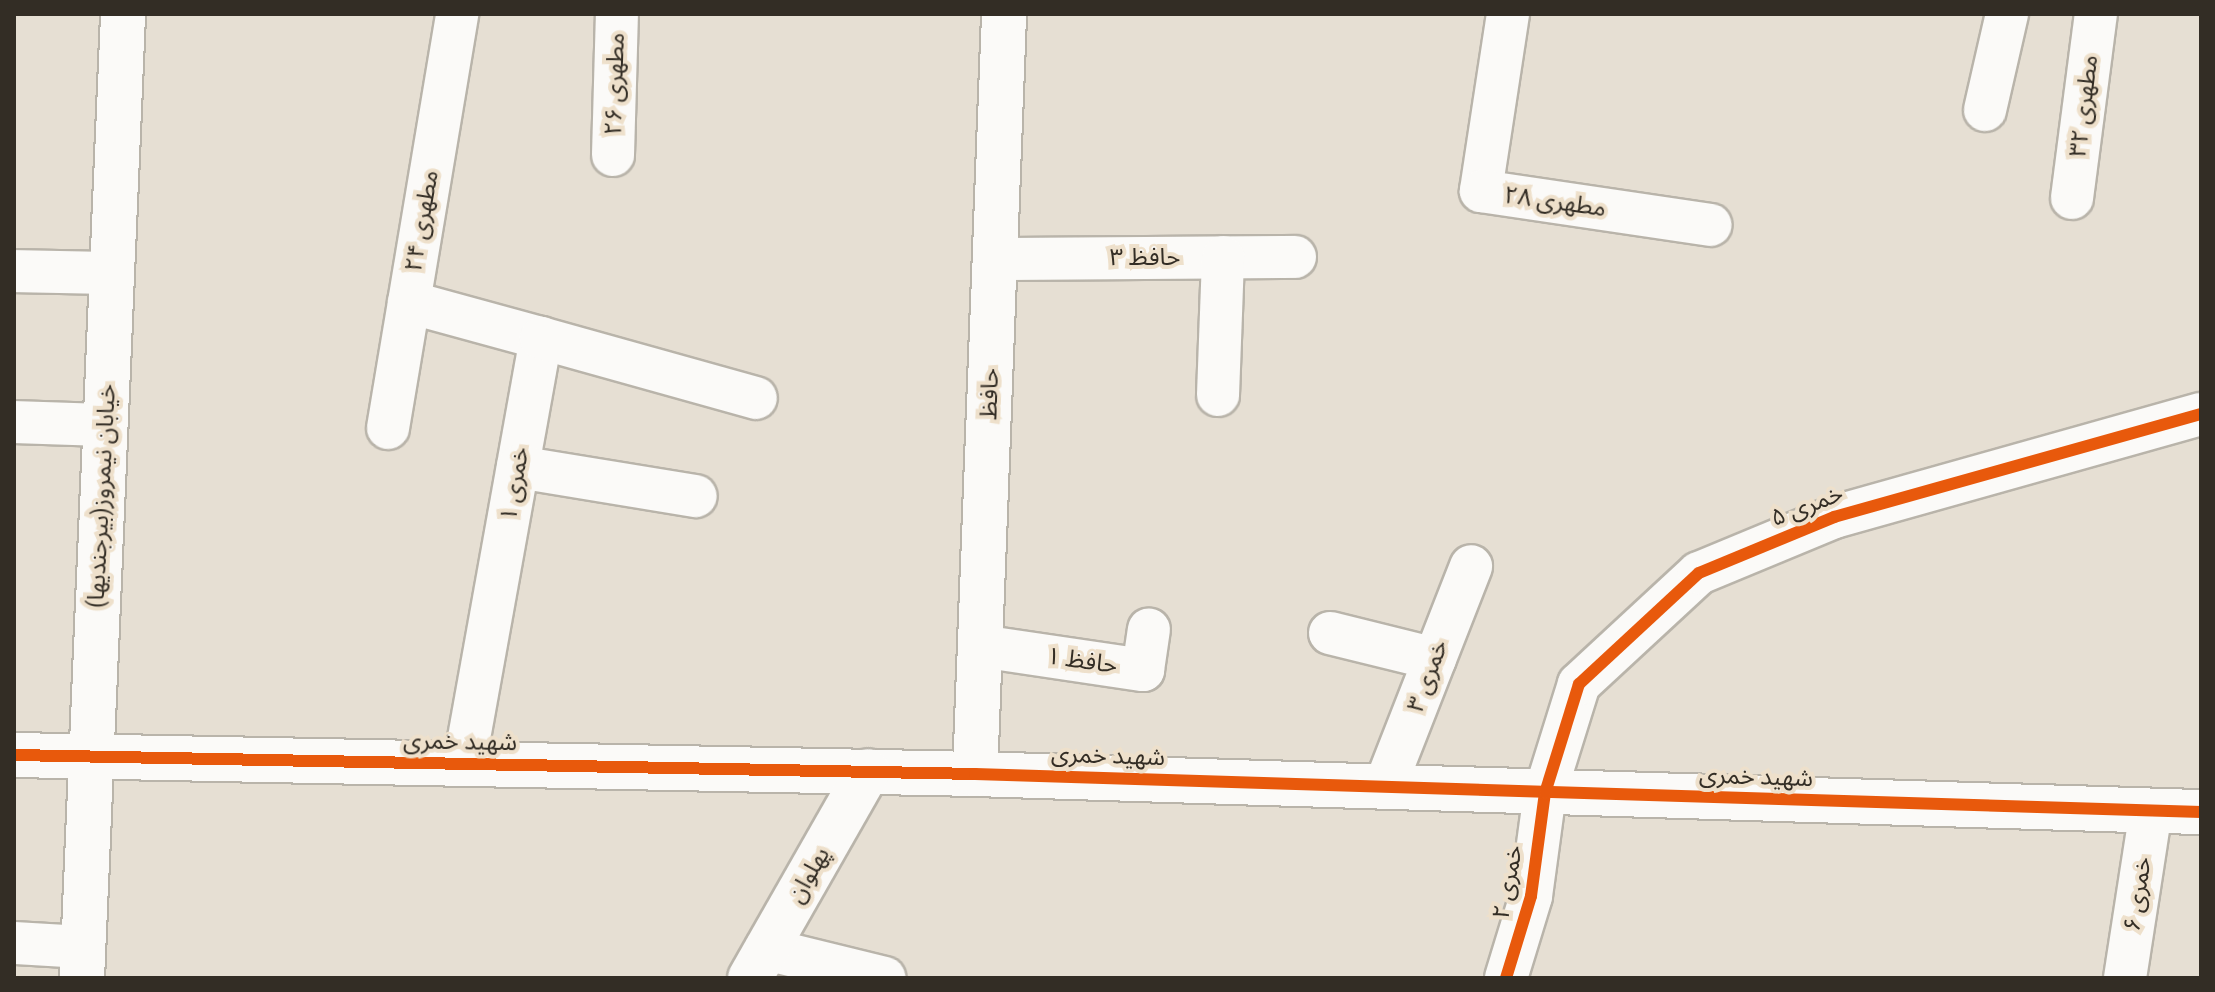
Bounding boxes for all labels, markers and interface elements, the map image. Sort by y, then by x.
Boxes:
street label: مطهری ۲۶ [599,32,631,136]
street label: مطهری ۳۲ [2063,53,2105,159]
street label: مطهری ۲۴ [399,168,445,274]
street label: مطهری ۲۸ [1502,181,1608,223]
street label: حافظ ۳ [1109,244,1181,272]
street label: حافظ [975,368,1005,420]
street label: خیابان نیمروز(بیرجندیها) [82,383,122,609]
street label: خمری ۱ [494,445,536,523]
street label: خمری ۵ [1767,479,1847,533]
street label: خمری ۳ [1401,636,1455,716]
street label: حافظ ۱ [1045,642,1119,680]
street label: شهید خمری [403,727,517,757]
street label: شهید خمری [1051,740,1165,772]
street label: شهید خمری [1699,761,1813,793]
street label: پهلوان [782,842,836,908]
street label: خمری ۲ [1487,842,1529,922]
street label: خمری ۶ [2118,855,2158,933]

